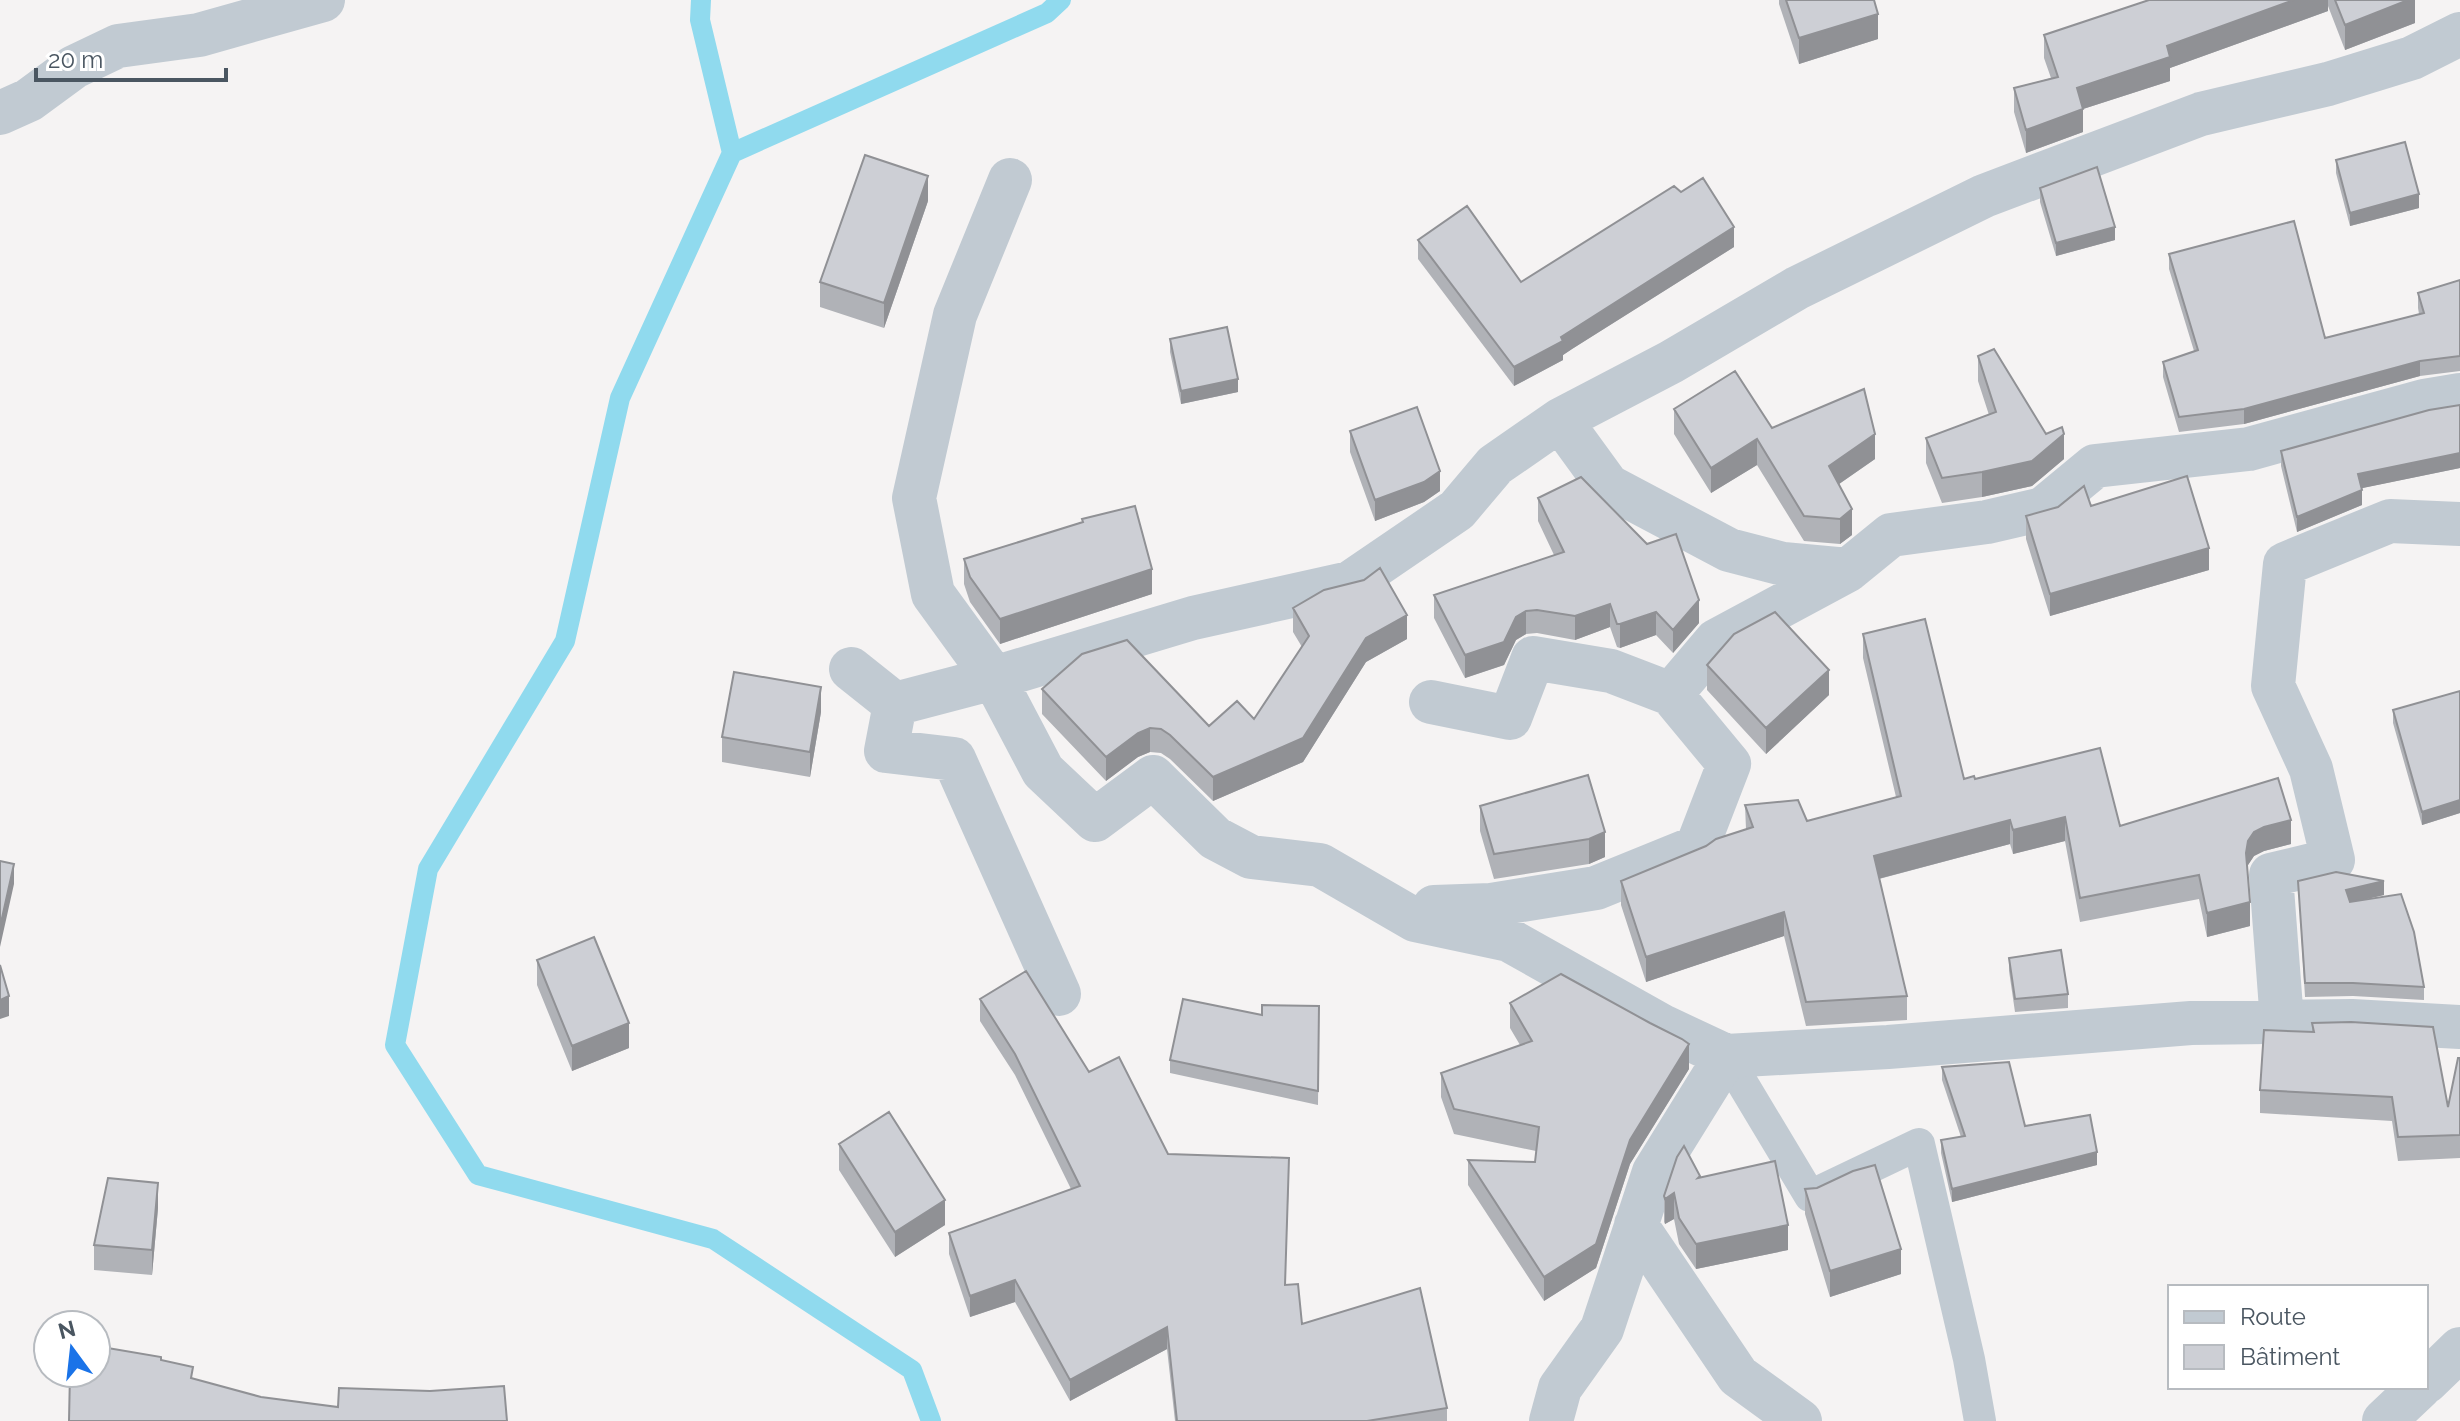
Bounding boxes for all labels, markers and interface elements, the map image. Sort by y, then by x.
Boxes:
scale bar [36,32,226,82]
text: 20 m [48,45,103,74]
legend [2168,1285,2428,1389]
text: Route [2240,1302,2306,1331]
north arrow [32,1309,112,1389]
text: N [55,1315,78,1344]
text: Bâtiment [2240,1342,2340,1371]

